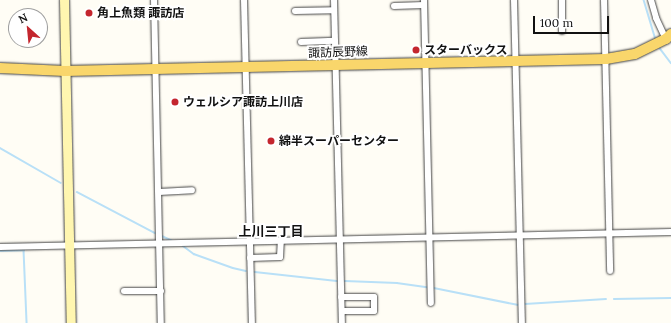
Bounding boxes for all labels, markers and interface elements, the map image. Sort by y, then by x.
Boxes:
place label: 角上魚類 諏訪店 [97,6,184,20]
north arrow [8,8,48,48]
marker: 角上魚類 諏訪店 [84,8,94,18]
scale bar [535,8,611,34]
text: N [16,10,30,26]
text: 100 m [540,15,573,30]
place label: スターバックス [424,43,508,57]
street label: 諏訪辰野線 [308,44,368,60]
marker: スターバックス [411,45,421,55]
place label: ウェルシア諏訪上川店 [183,95,303,109]
marker: ウェルシア諏訪上川店 [170,97,180,107]
place label: 綿半スーパーセンター [279,134,399,148]
marker: 綿半スーパーセンター [266,136,276,146]
district label: 上川三丁目 [239,224,303,240]

